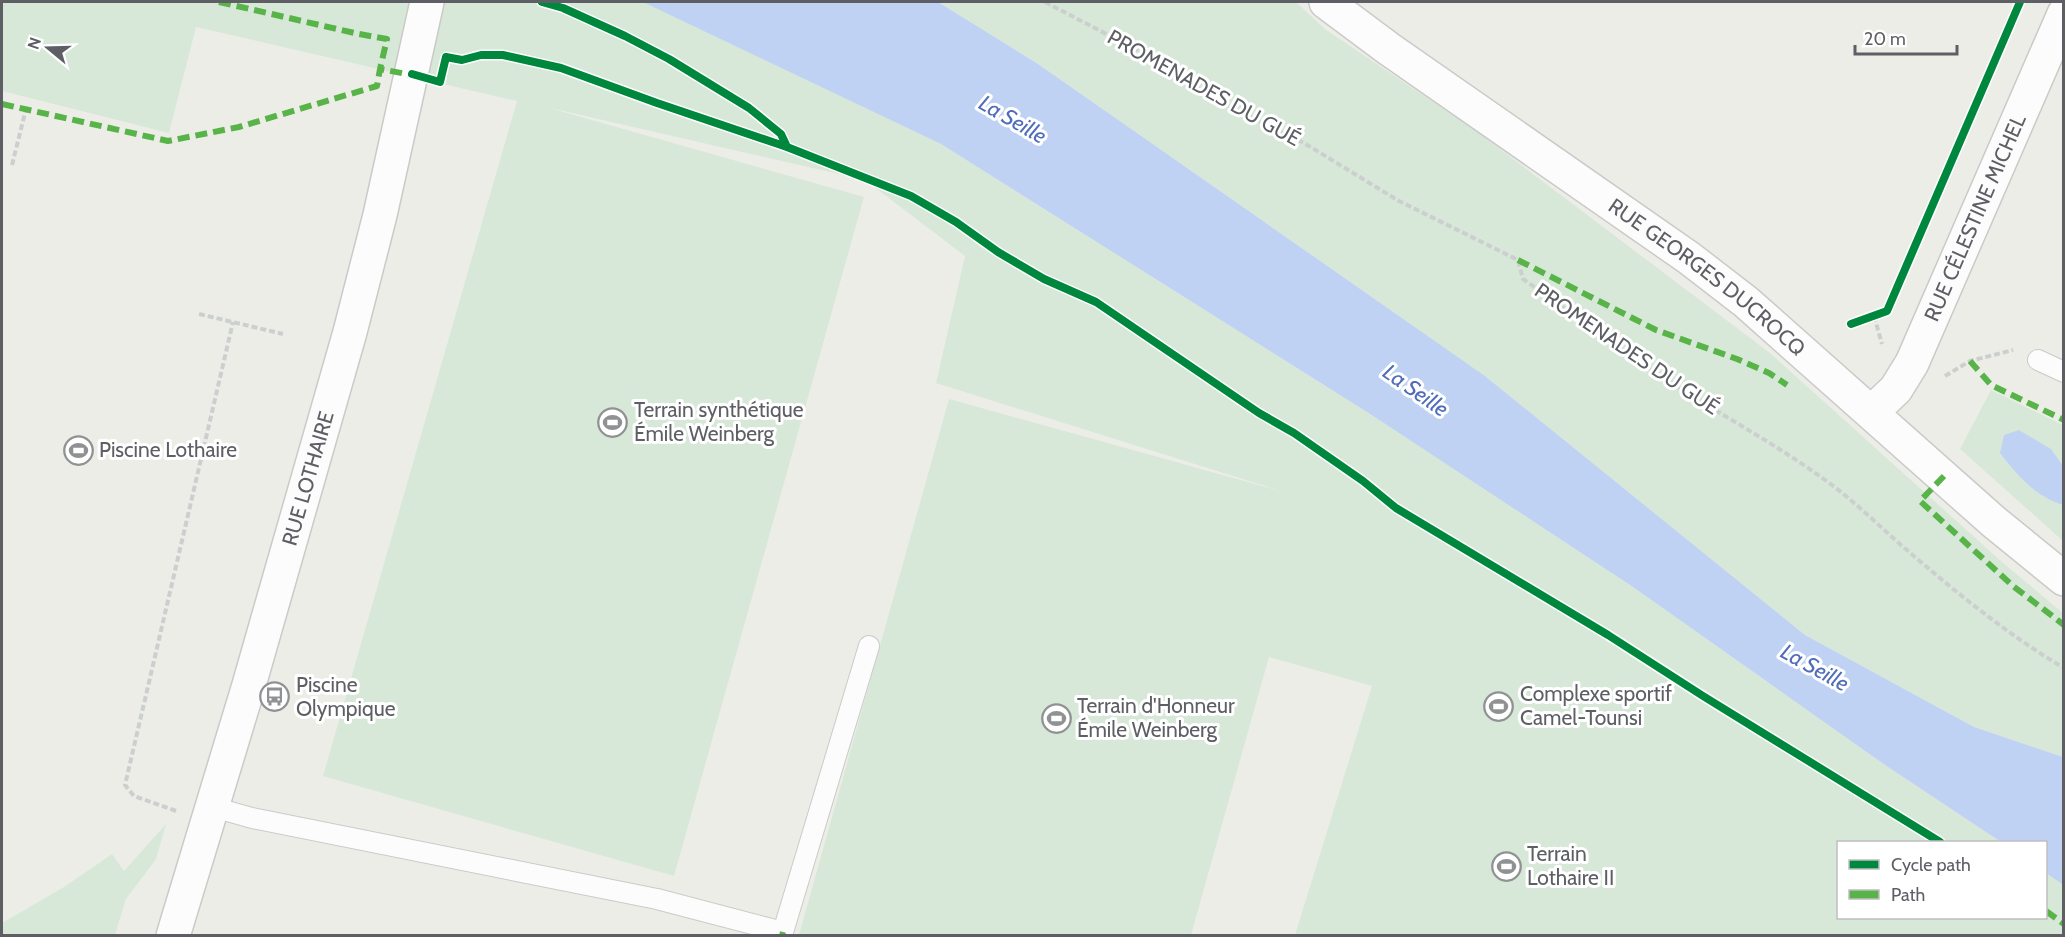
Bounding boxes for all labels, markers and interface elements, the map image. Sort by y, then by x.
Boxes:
north arrow [18,18,78,78]
scale bar [1855,18,1957,56]
street label: PROMENADES DU GUÉ [1103,24,1305,151]
text: 20 m [1864,28,1906,50]
text: N [23,35,45,52]
water label: La Seille [974,89,1051,149]
street label: RUE CÉLESTINE MICHEL [1919,110,2031,325]
street label: RUE GEORGES DUCROCQ [1604,193,1811,361]
street label: PROMENADES DU GUÉ [1530,278,1724,420]
water label: La Seille [1378,358,1454,423]
place label: Terrain synthétique Émile Weinberg [634,397,804,446]
sports icon: Terrain synthétique Émile Weinberg [597,406,629,438]
street label: RUE LOTHAIRE [277,408,339,548]
sports icon: Piscine Lothaire [62,434,94,466]
place label: Piscine Lothaire [99,437,237,462]
water label: La Seille [1776,638,1853,697]
place label: Piscine Olympique [296,672,396,721]
bus stop icon: Piscine Olympique [259,681,291,713]
place label: Complexe sportif Camel-Tounsi [1520,681,1672,730]
sports icon: Complexe sportif Camel-Tounsi [1483,690,1515,722]
place label: Terrain d'Honneur Émile Weinberg [1077,693,1235,742]
sports icon: Terrain d'Honneur Émile Weinberg [1040,702,1072,734]
place label: Terrain Lothaire II [1527,841,1614,890]
legend [1837,841,2047,919]
sports icon: Terrain Lothaire II [1490,850,1522,882]
text: Cycle path [1891,854,1971,876]
text: Path [1891,884,1925,906]

